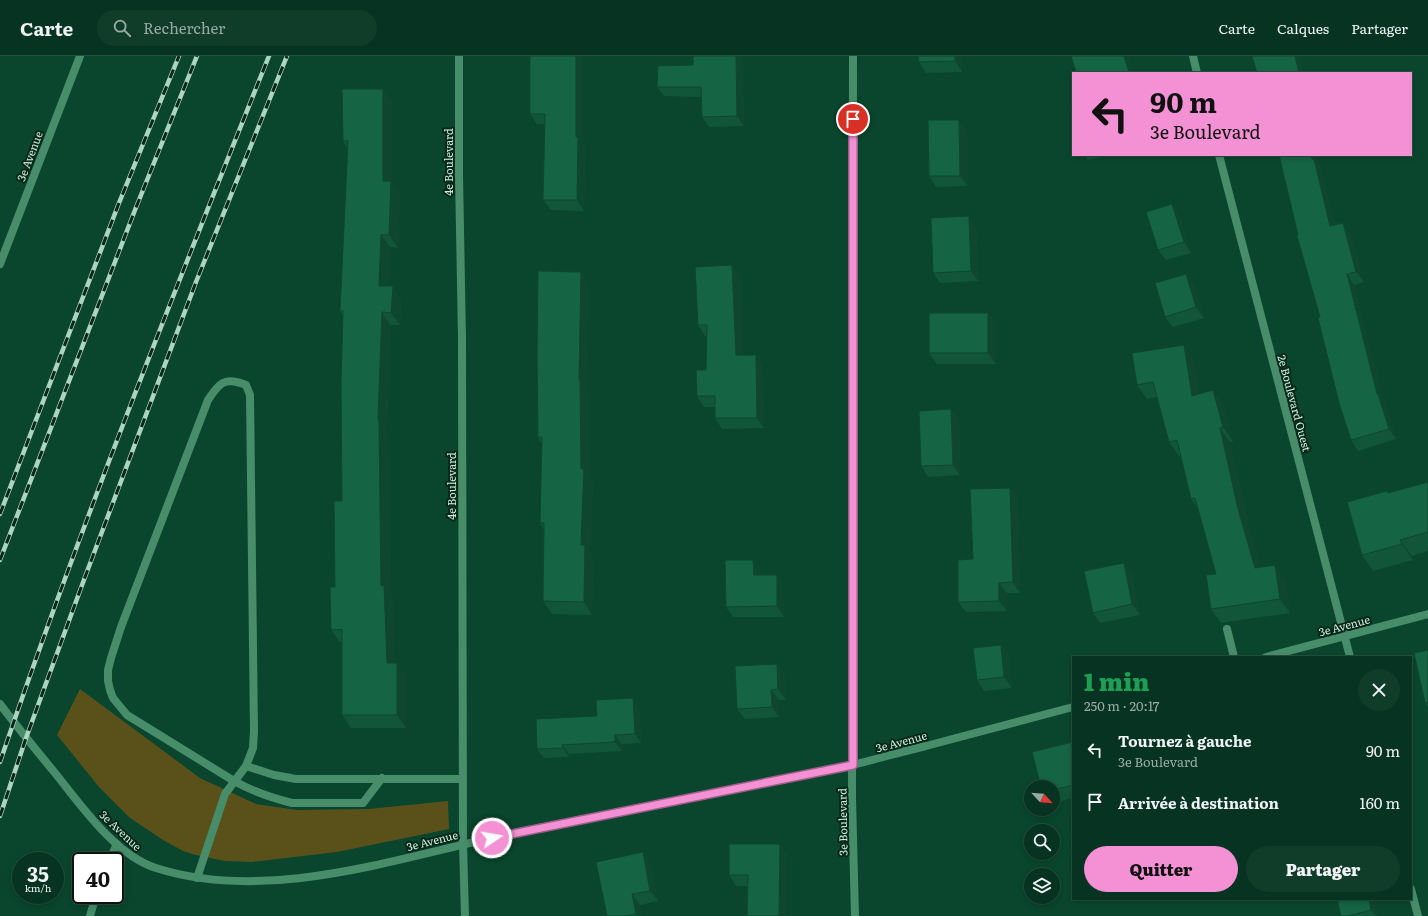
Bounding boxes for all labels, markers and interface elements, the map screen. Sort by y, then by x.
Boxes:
search box [97,10,377,46]
text: Carte [20,14,73,42]
text: Rechercher [143,16,225,39]
icon: search [111,17,133,39]
text: Carte [1218,18,1255,38]
text: Calques [1277,18,1329,38]
text: Partager [1351,18,1408,38]
text: 90 m [1150,80,1217,122]
icon: left [1084,88,1136,140]
pin [836,102,870,136]
icon: arrive [842,108,864,130]
text: 3e Boulevard [1150,118,1261,145]
street label: 3e Avenue [12,128,46,183]
street label: 4e Boulevard [440,128,456,196]
street label: 2e Boulevard Ouest [1274,353,1316,454]
street label: 4e Boulevard [443,452,459,520]
street label: 3e Avenue [1317,610,1372,640]
text: 1 min [1084,663,1149,698]
button: close [1358,669,1400,711]
text: 250 m · 20:17 [1084,696,1159,715]
street label: 3e Avenue [874,726,929,756]
text: Tournez à gauche [1118,729,1251,752]
icon: left [1084,739,1106,761]
text: 90 m [1366,739,1400,762]
text: 3e Boulevard [1118,752,1198,771]
north arrow [1024,780,1060,816]
map controls [1024,780,1060,904]
street label: 3e Boulevard [833,788,851,856]
icon: arrive [1084,791,1106,813]
text: Arrivée à destination [1118,791,1279,814]
text: 160 m [1360,791,1400,814]
street label: 3e Avenue [96,806,146,854]
position arrow [471,817,513,859]
button: search [1024,824,1060,860]
street label: 3e Avenue [405,826,460,854]
button: Quitter [1084,846,1238,892]
button: Partager [1246,846,1400,892]
speed limit sign: 40 [72,852,124,904]
text: 35 [27,858,49,888]
button: layers [1024,868,1060,904]
text: km/h [25,880,51,895]

